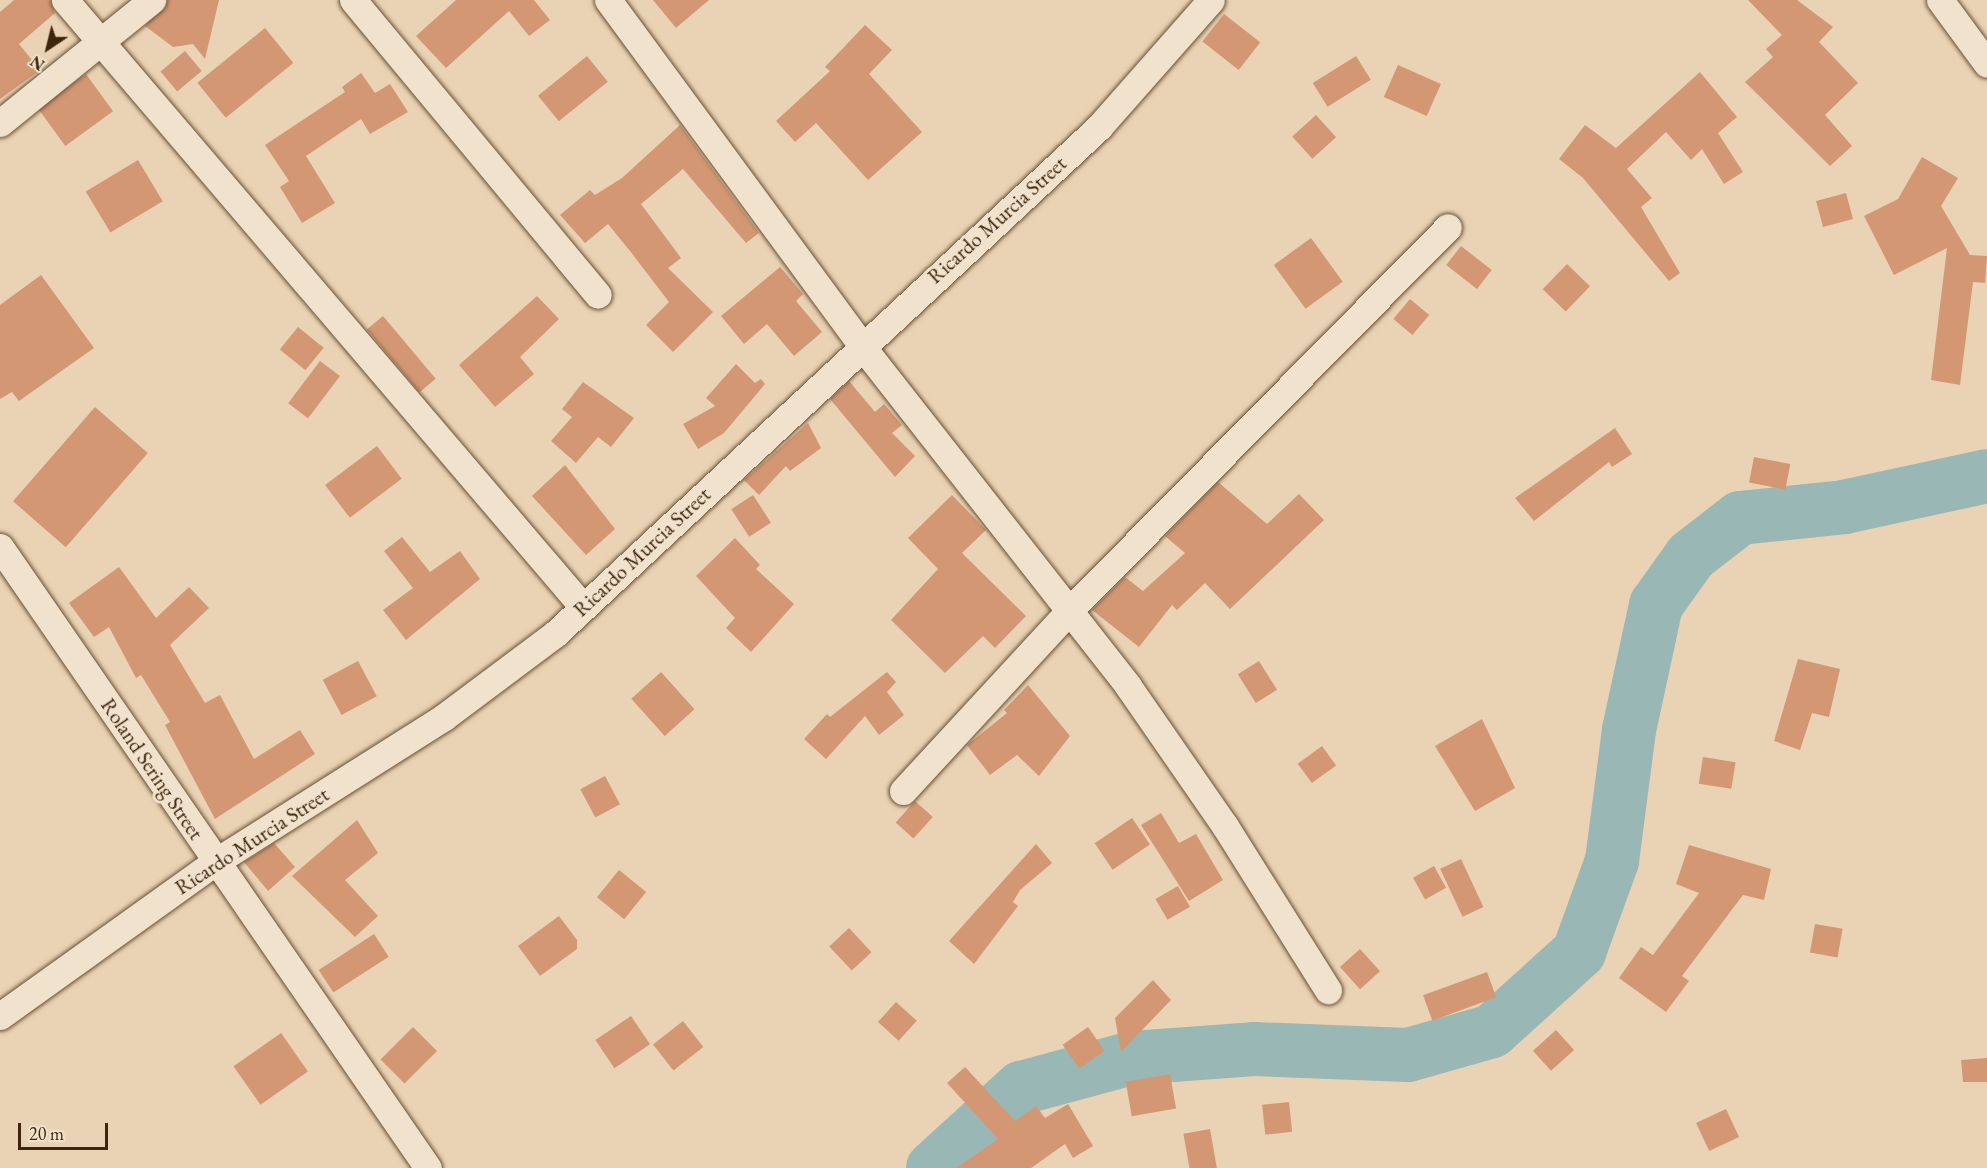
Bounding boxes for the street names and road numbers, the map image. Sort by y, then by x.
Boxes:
street label: Ricardo Murcia Street [922,151,1072,289]
street label: Ricardo Murcia Street [568,482,716,622]
street label: Roland Sering Street [95,694,209,844]
street label: Ricardo Murcia Street [170,782,334,900]

